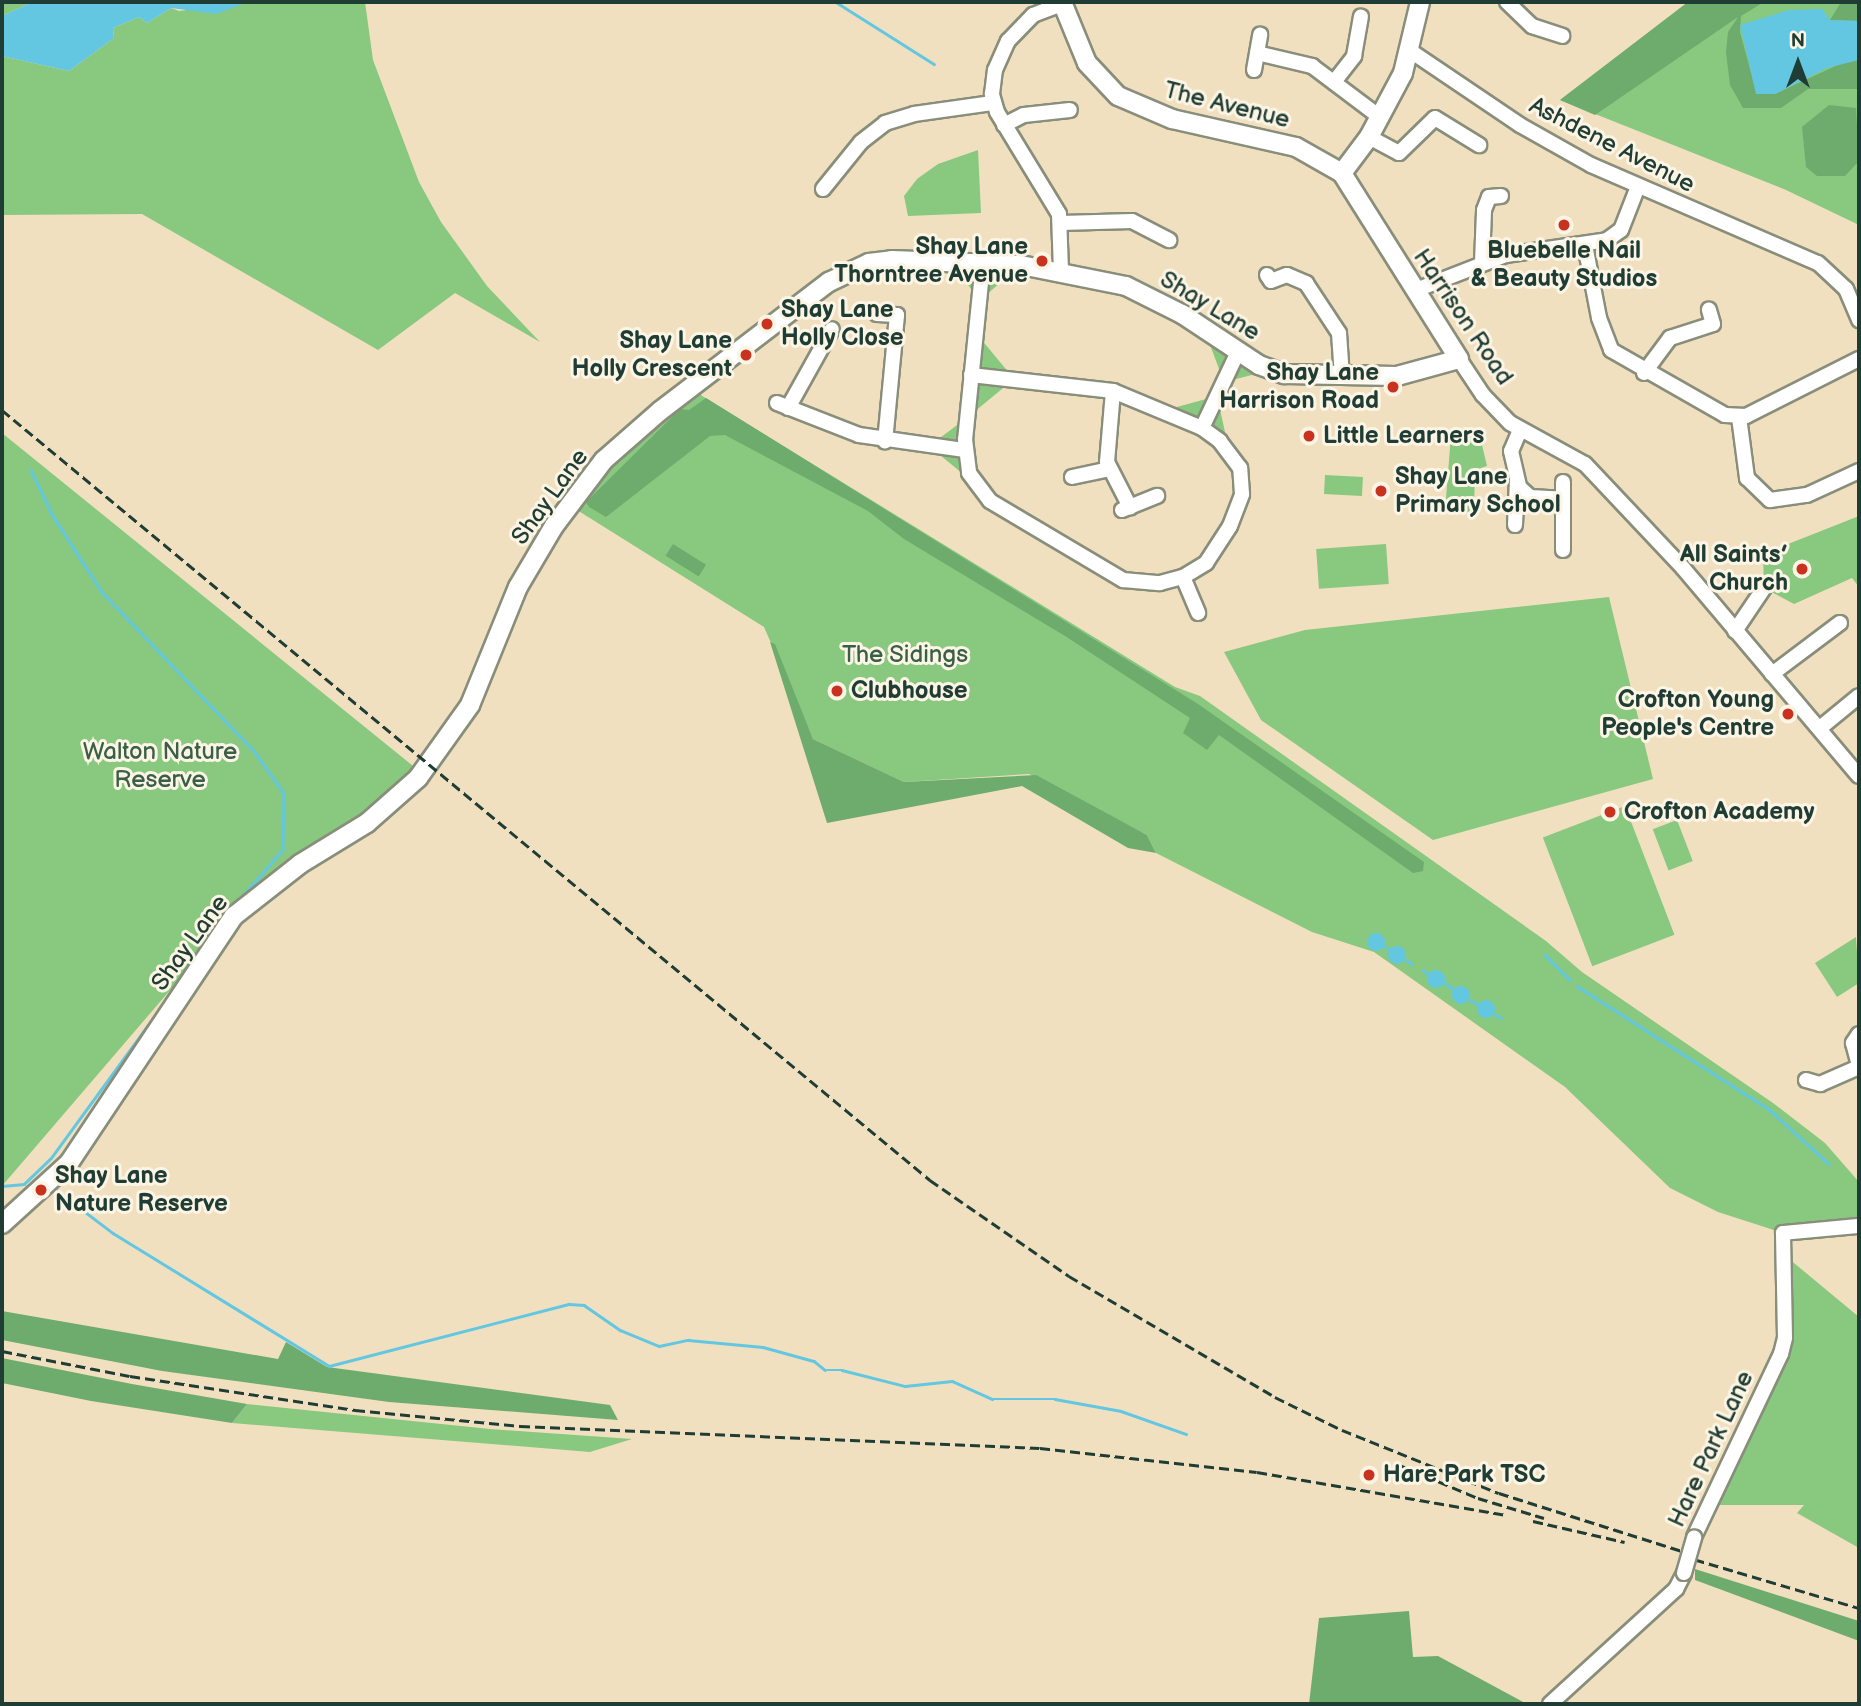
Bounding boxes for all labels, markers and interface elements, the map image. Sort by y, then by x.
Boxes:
north arrow [1763,28,1833,98]
text: N [1791,30,1805,53]
street label: The Avenue [1161,76,1293,134]
street label: Ashdene Avenue [1525,91,1699,199]
marker: Bluebelle Nail & Beauty Studios [1556,217,1572,233]
place label: Shay Lane Thorntree Avenue [834,233,1028,289]
place label: Bluebelle Nail & Beauty Studios [1470,237,1658,293]
street label: Harrison Road [1407,244,1519,390]
marker: Shay Lane Thorntree Avenue [1034,253,1050,269]
street label: Shay Lane [1154,265,1266,347]
place label: Shay Lane Holly Close [781,296,904,352]
marker: Shay Lane Holly Close [759,316,775,332]
place label: Shay Lane Holly Crescent [571,327,732,383]
marker: Shay Lane Holly Crescent [738,347,754,363]
place label: Shay Lane Harrison Road [1219,359,1379,415]
marker: Shay Lane Harrison Road [1385,379,1401,395]
place label: Little Learners [1323,422,1484,450]
marker: Little Learners [1301,428,1317,444]
street label: Shay Lane [505,443,595,551]
place label: Shay Lane Primary School [1395,463,1561,519]
marker: Shay Lane Primary School [1373,483,1389,499]
place label: All Saints’ Church [1680,541,1788,597]
marker: All Saints’ Church [1794,561,1810,577]
park label: The Sidings [842,641,968,669]
place label: Clubhouse [851,677,967,705]
marker: Clubhouse [829,683,845,699]
place label: Crofton Young People's Centre [1601,686,1774,742]
marker: Crofton Young People's Centre [1780,706,1796,722]
park label: Walton Nature Reserve [83,738,237,794]
place label: Crofton Academy [1624,798,1814,826]
marker: Crofton Academy [1602,804,1618,820]
street label: Shay Lane [145,889,235,997]
place label: Shay Lane Nature Reserve [55,1162,228,1218]
marker: Shay Lane Nature Reserve [33,1182,49,1198]
street label: Hare Park Lane [1662,1366,1760,1532]
place label: Hare Park TSC [1383,1461,1545,1489]
marker: Hare Park TSC [1361,1467,1377,1483]

